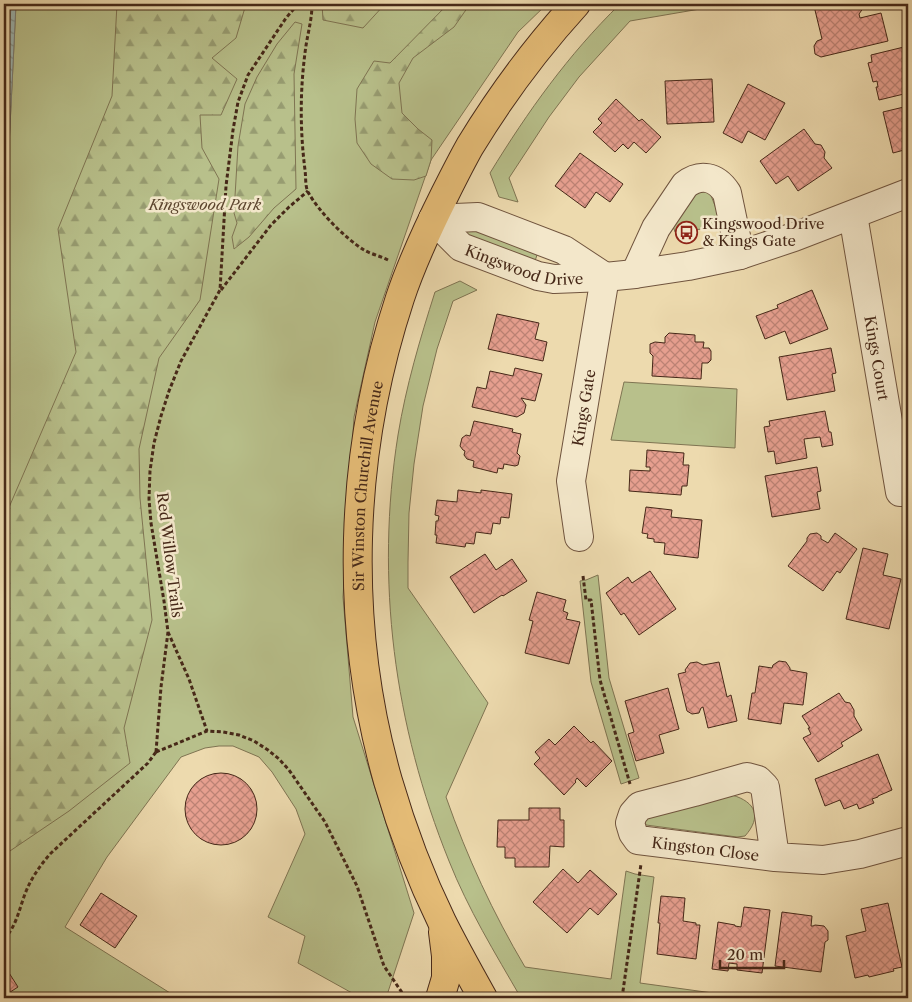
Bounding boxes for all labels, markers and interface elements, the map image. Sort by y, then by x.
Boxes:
park label: Kingswood Park [148,195,262,214]
place label: Kingswood Drive & Kings Gate [702,214,825,250]
bus stop icon: Kingswood Drive & Kings Gate [674,220,698,244]
street label: Kingswood Drive [462,240,583,289]
street label: Kings Court [861,314,894,403]
street label: Kings Gate [567,368,599,448]
street label: Sir Winston Churchill Avenue [348,379,387,591]
street label: Red Willow Trails [153,491,187,619]
street label: Kingston Close [651,832,760,864]
scale bar [720,937,783,969]
text: 20 m [727,945,763,964]

